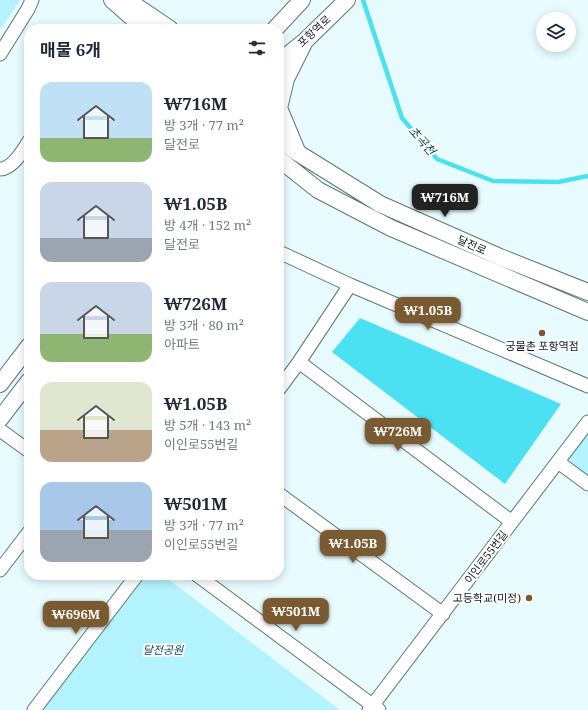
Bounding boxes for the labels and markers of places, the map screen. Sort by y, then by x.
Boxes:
pin: ₩716M [417,184,473,218]
pin: ₩1.05B [395,297,461,331]
marker: 궁물촌 포항역점 [537,328,547,338]
place label: 궁물촌 포항역점 [505,338,579,353]
pin: ₩726M [370,418,426,452]
pin: ₩1.05B [320,530,386,564]
place label: 고등학교(미정) [453,590,521,605]
marker: 고등학교(미정) [524,593,534,603]
pin: ₩501M [268,598,324,632]
pin: ₩696M [48,601,104,635]

